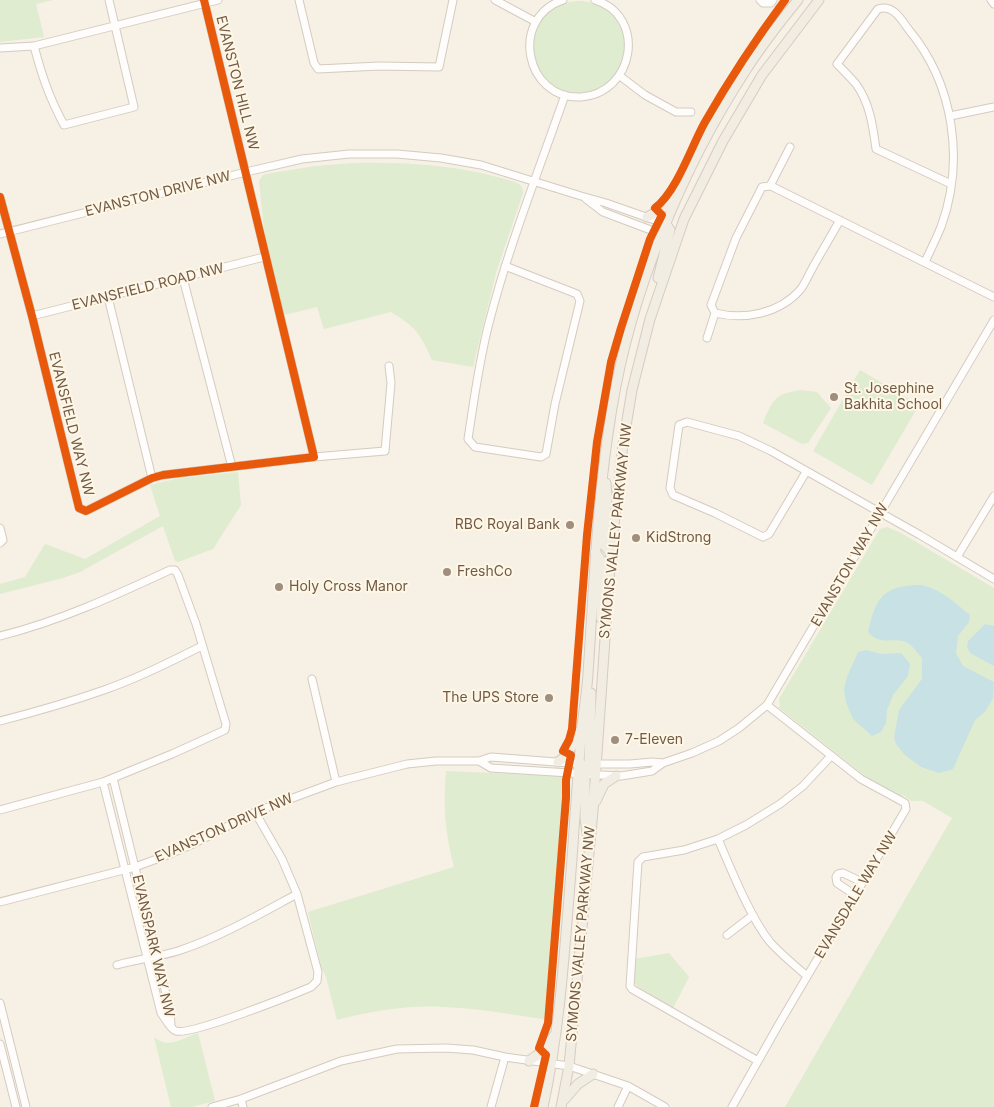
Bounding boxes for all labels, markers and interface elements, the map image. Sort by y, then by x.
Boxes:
street label: EVANSTON HILL NW [212,14,262,152]
street label: EVANSTON DRIVE NW [84,168,232,220]
street label: EVANSFIELD ROAD NW [70,260,226,314]
street label: EVANSFIELD WAY NW [45,350,97,498]
place label: St. Josephine Bakhita School [844,381,942,414]
marker: St. Josephine Bakhita School [828,391,840,403]
street label: SYMONS VALLEY PARKWAY NW [596,422,636,640]
street label: EVANSTON WAY NW [808,500,892,630]
place label: RBC Royal Bank [455,517,560,533]
marker: RBC Royal Bank [564,519,576,531]
place label: KidStrong [646,530,711,546]
marker: KidStrong [630,532,642,544]
place label: FreshCo [457,564,512,580]
marker: FreshCo [441,566,453,578]
place label: Holy Cross Manor [289,579,408,595]
marker: Holy Cross Manor [273,581,285,593]
place label: The UPS Store [442,690,539,706]
marker: The UPS Store [543,692,555,704]
place label: 7-Eleven [625,732,683,748]
marker: 7-Eleven [609,734,621,746]
street label: EVANSTON DRIVE NW [152,790,296,866]
street label: SYMONS VALLEY PARKWAY NW [563,825,599,1043]
street label: EVANSDALE WAY NW [811,828,901,962]
street label: EVANSPARK WAY NW [128,873,178,1019]

